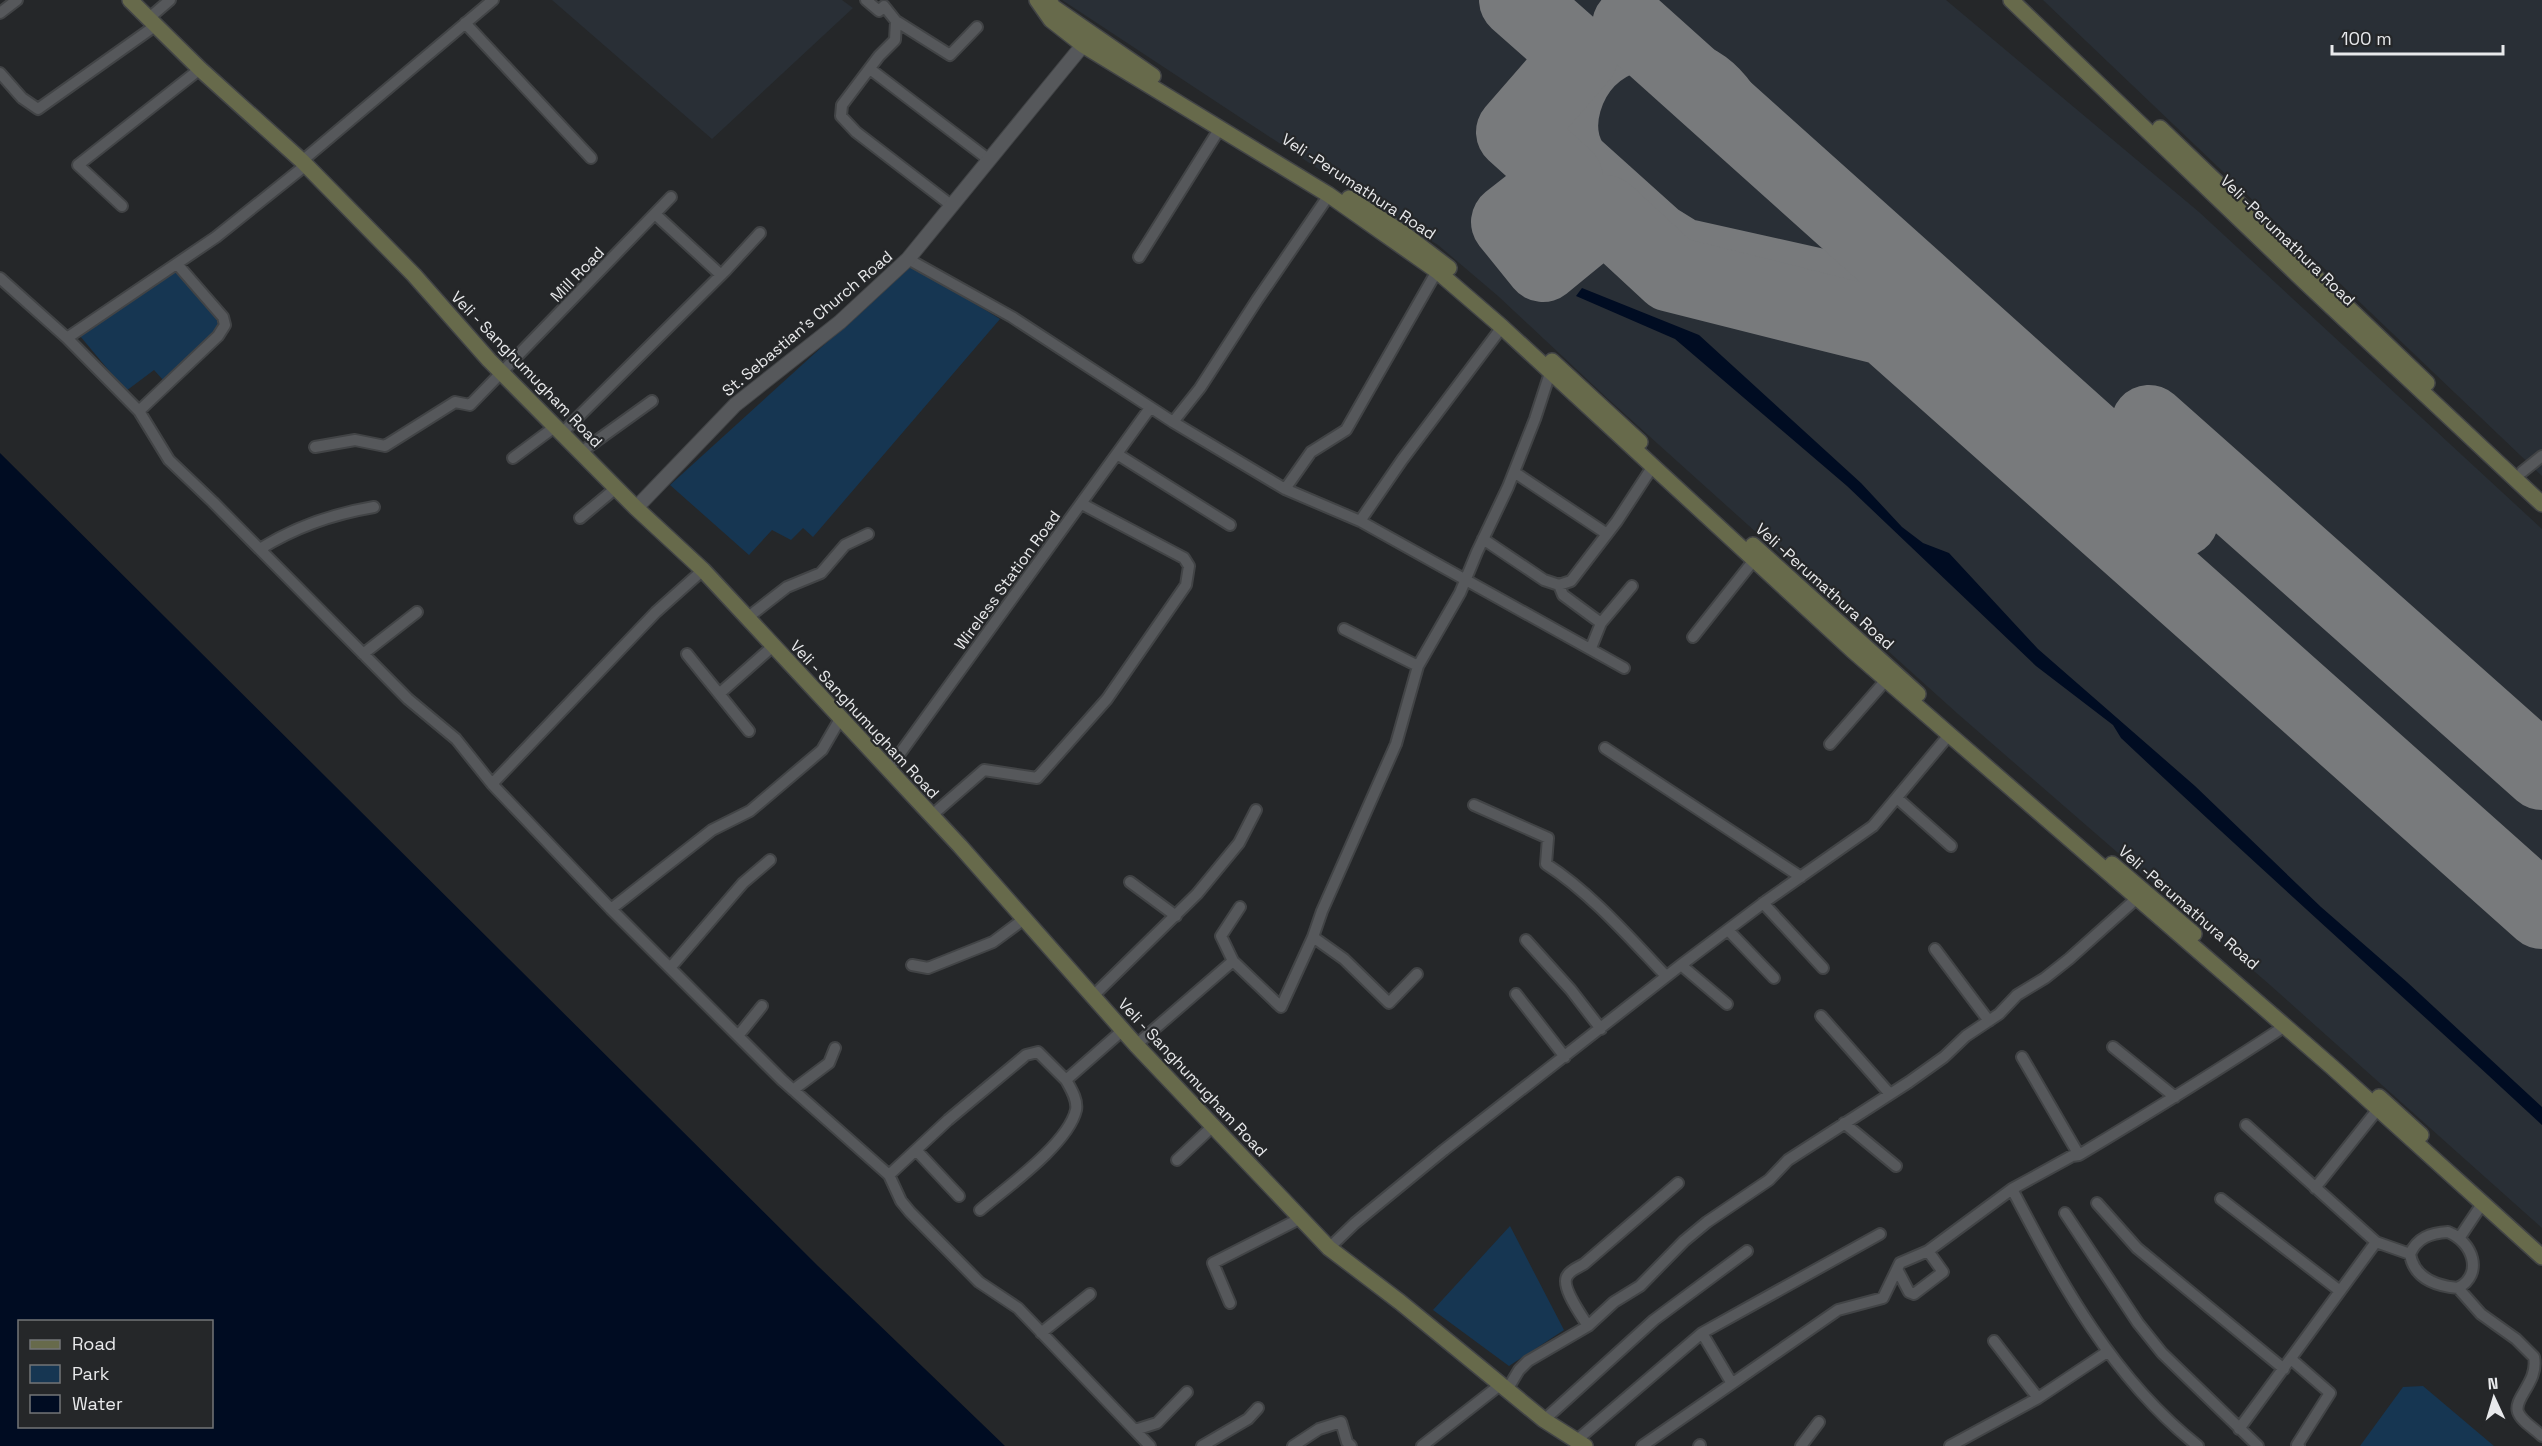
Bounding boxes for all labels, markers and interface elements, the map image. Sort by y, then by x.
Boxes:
scale bar [2332,18,2503,56]
text: 100 m [2341,27,2392,50]
street label: Veli -Perumathura Road [1278,129,1440,244]
street label: Veli -Perumathura Road [2216,170,2360,310]
street label: Mill Road [546,242,609,306]
street label: St. Sebastian's Church Road [718,246,897,401]
street label: Veli - Sanghumugham Road [446,287,607,452]
street label: Wireless Station Road [950,506,1065,654]
street label: Veli -Perumathura Road [1751,518,1899,654]
street label: Veli - Sanghumugham Road [785,636,944,803]
street label: Veli -Perumathura Road [2114,840,2263,974]
street label: Veli - Sanghumugham Road [1113,994,1272,1161]
legend [18,1320,213,1428]
text: Road [72,1332,116,1355]
text: Park [72,1362,110,1385]
north arrow [2464,1368,2524,1428]
text: N [2487,1373,2499,1394]
text: Water [72,1392,123,1415]

